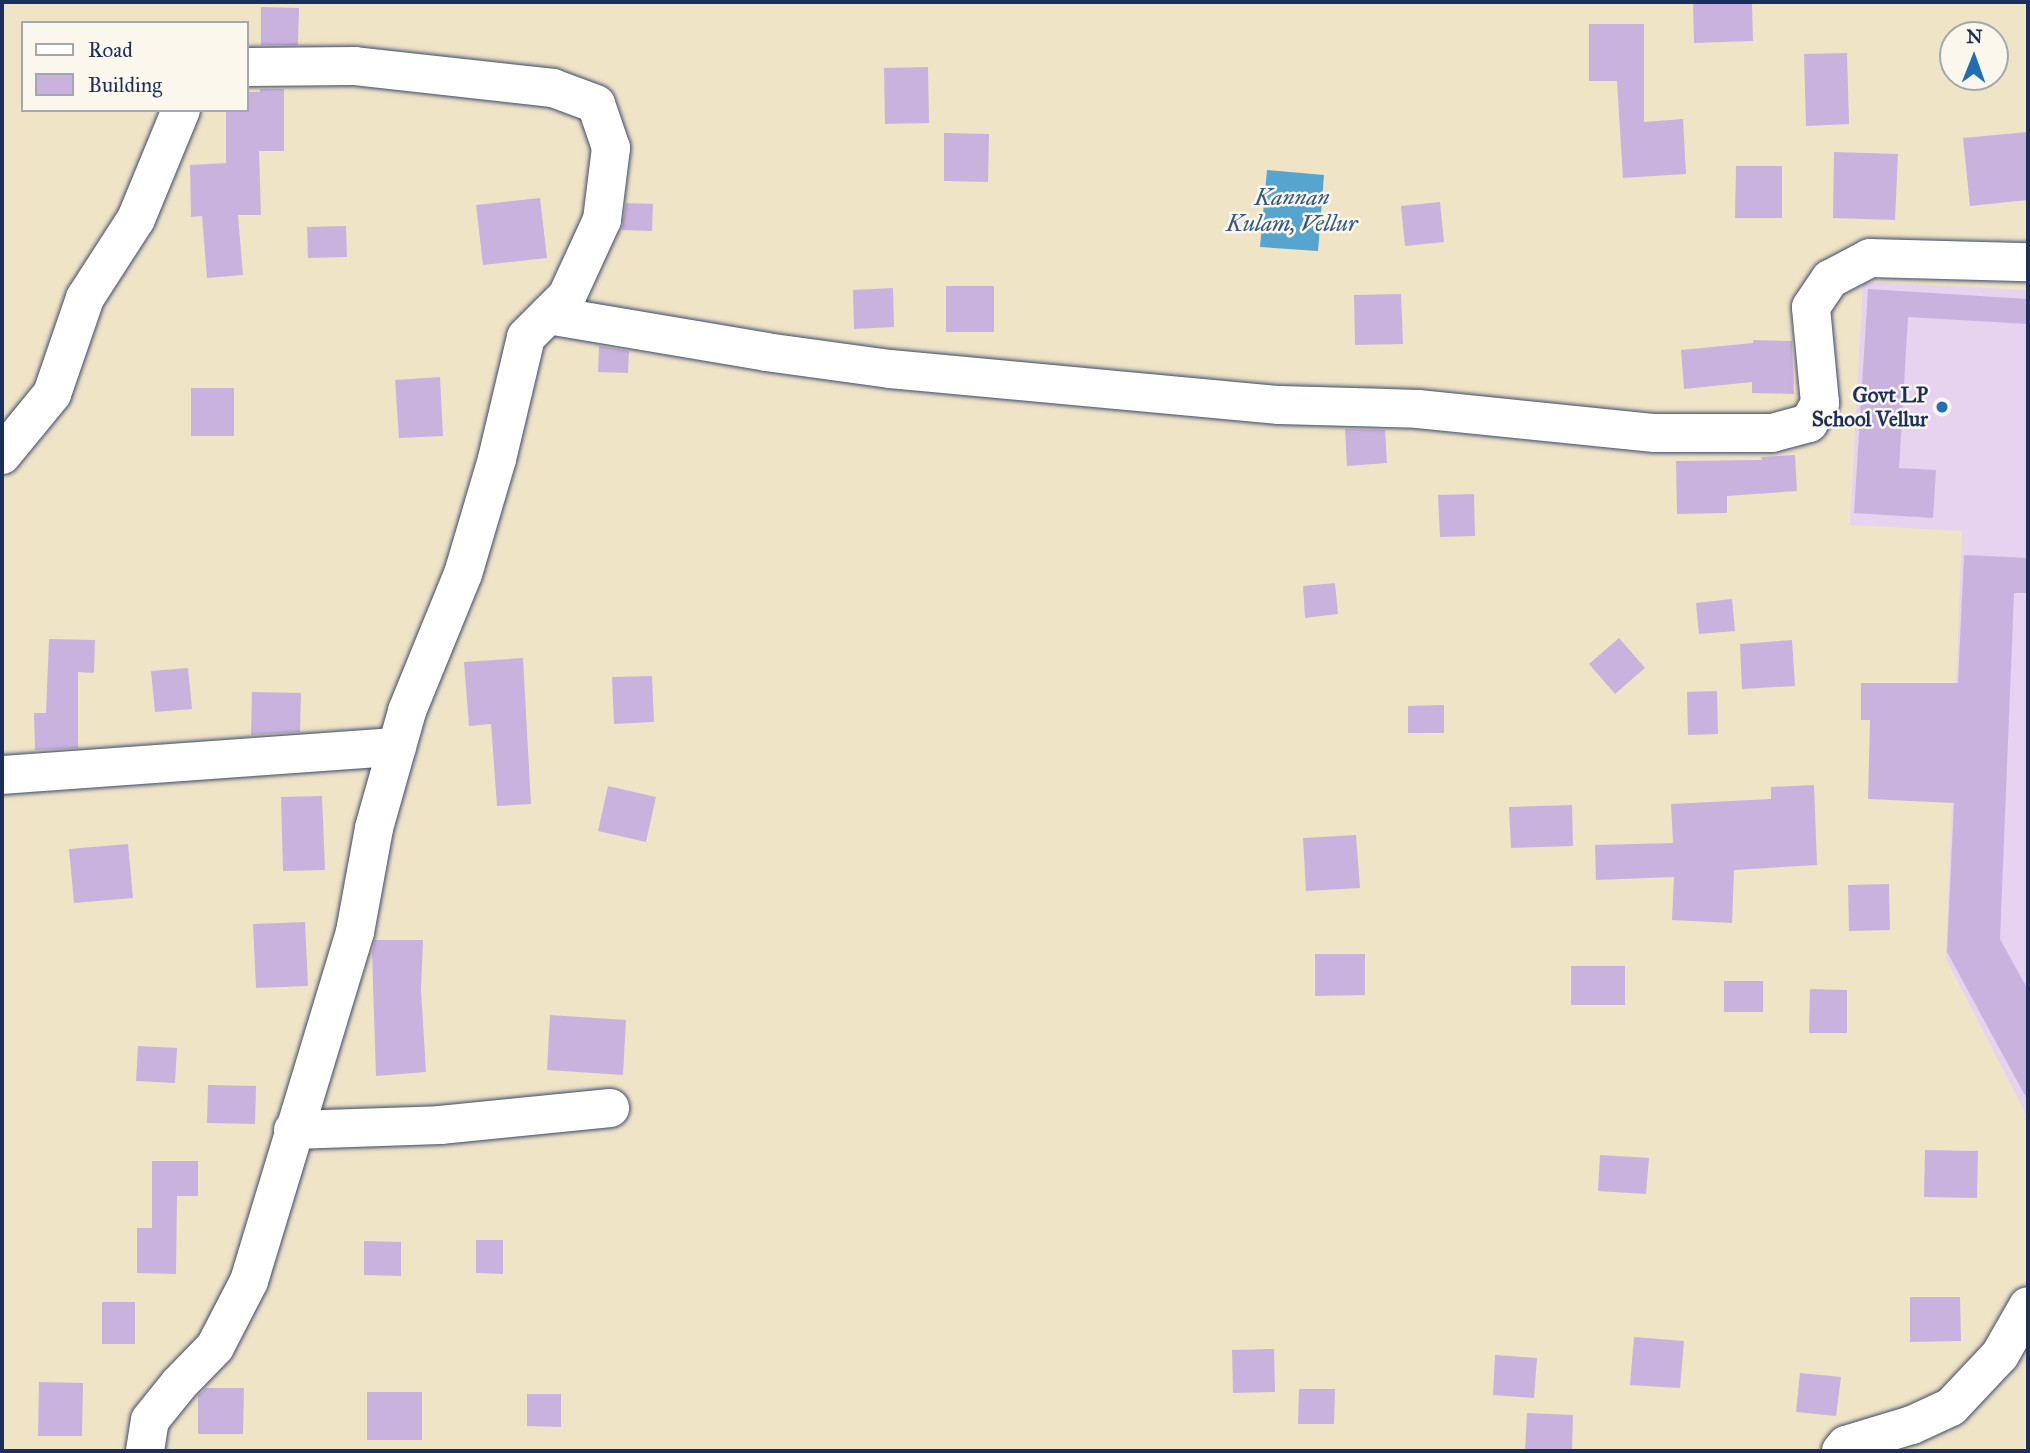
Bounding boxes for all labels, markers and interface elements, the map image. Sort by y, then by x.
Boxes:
legend [21,21,248,112]
north arrow [1939,21,2009,91]
text: N [1966,25,1983,48]
text: Road [88,37,133,63]
text: Building [88,72,162,98]
water label: Kannan Kulam, Vellur [1226,183,1358,237]
place label: Govt LP School Vellur [1812,382,1928,432]
marker: Govt LP School Vellur [1934,399,1950,415]

